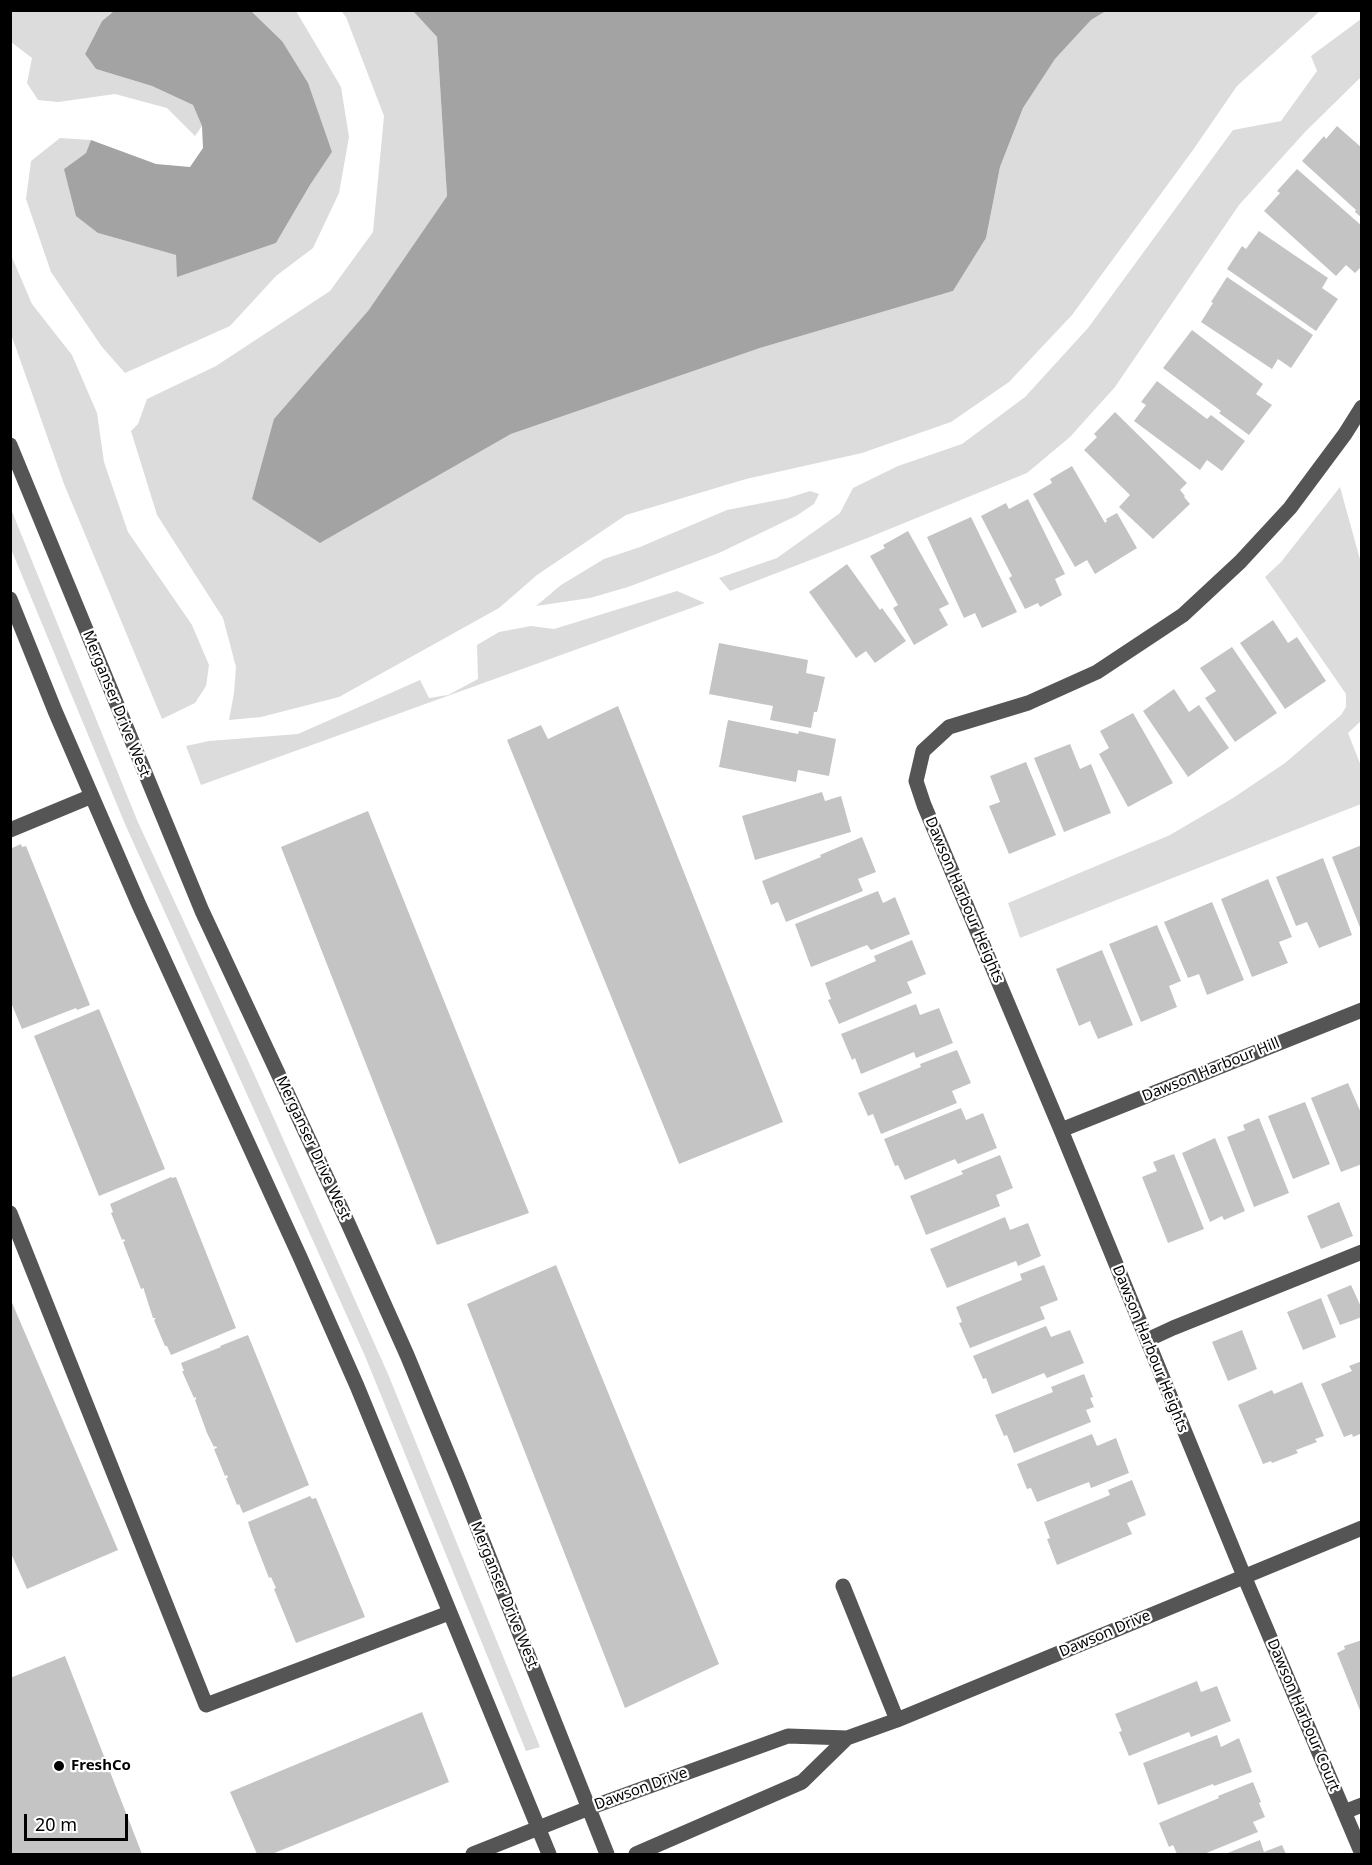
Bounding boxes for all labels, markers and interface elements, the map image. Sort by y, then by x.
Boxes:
street label: Merganser Drive West [78,628,154,780]
street label: Dawson Harbour Heights [921,814,1007,986]
street label: Dawson Harbour Hill [1140,1034,1282,1106]
street label: Merganser Drive West [272,1073,354,1223]
street label: Dawson Harbour Heights [1108,1263,1192,1435]
street label: Merganser Drive West [466,1519,542,1671]
street label: Dawson Drive [1057,1607,1153,1661]
street label: Dawson Harbour Court [1263,1636,1343,1794]
place label: FreshCo [71,1757,131,1775]
marker: FreshCo [52,1759,66,1773]
street label: Dawson Drive [592,1764,690,1814]
scale bar [27,1802,130,1840]
text: 20 m [35,1812,77,1836]

